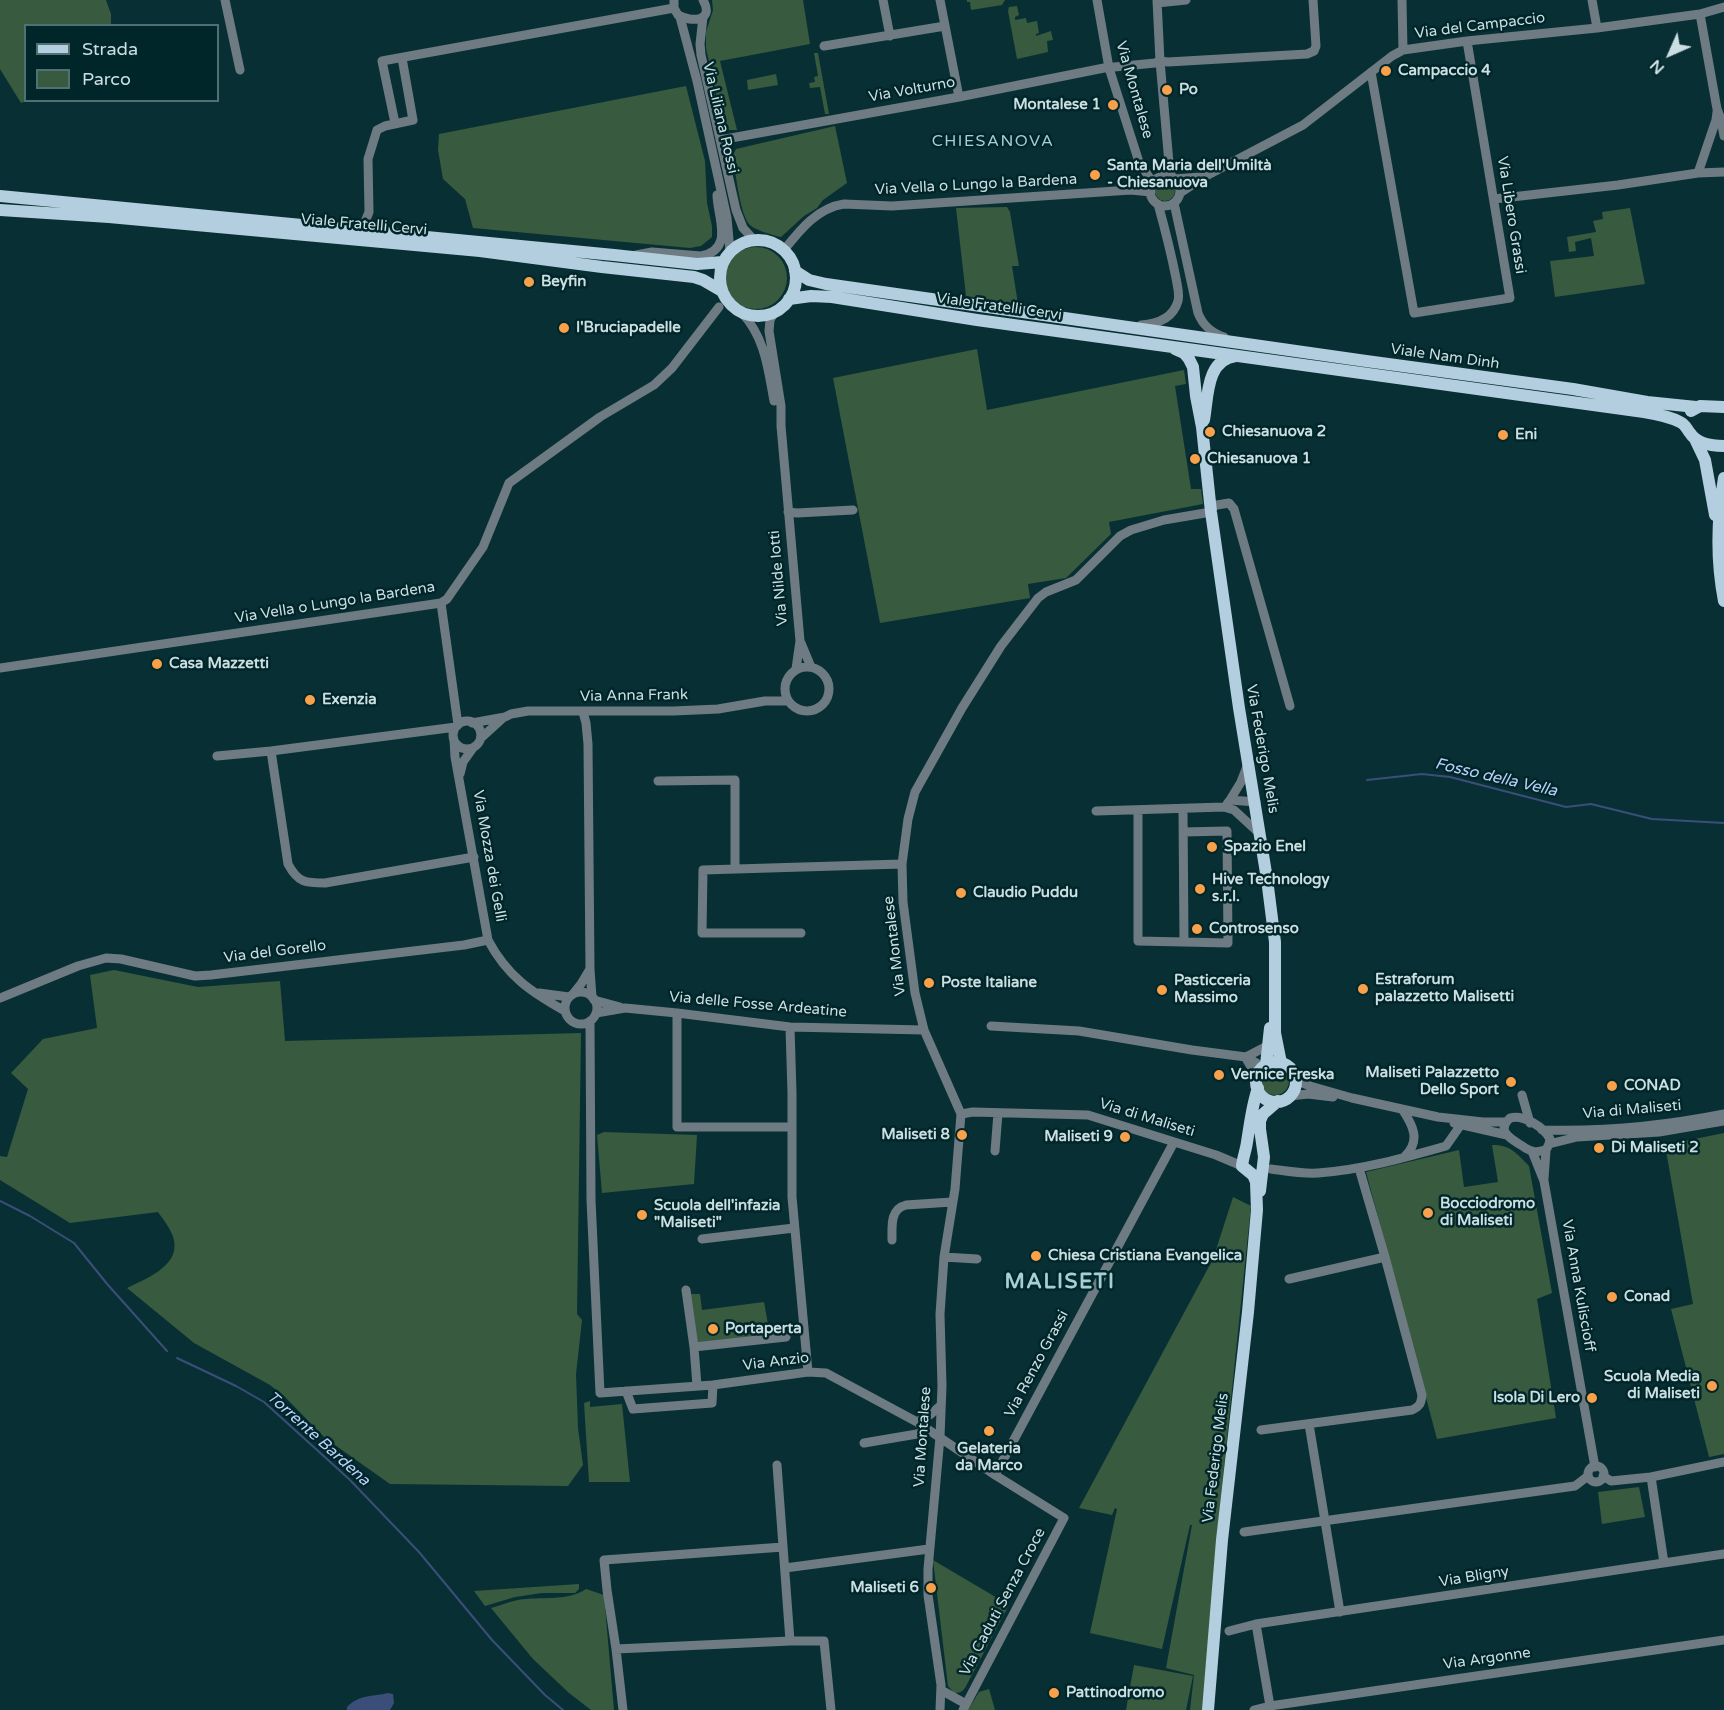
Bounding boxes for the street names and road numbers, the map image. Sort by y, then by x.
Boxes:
street label: Via del Campaccio [1414,9,1546,43]
street label: Via Montalese [1111,39,1157,141]
street label: Via Liliana Rossi [698,60,742,176]
street label: Via Volturno [867,74,957,106]
street label: Via Libero Grassi [1493,155,1529,275]
street label: Via Vella o Lungo la Bardena [874,171,1078,199]
street label: Viale Fratelli Cervi [300,211,428,239]
street label: Viale Fratelli Cervi [935,289,1063,325]
street label: Viale Nam Dinh [1389,340,1501,374]
street label: Via Nilde Iotti [766,529,792,627]
street label: Via Vella o Lungo la Bardena [234,578,436,628]
street label: Via Federigo Melis [1242,683,1282,815]
street label: Via Anna Frank [580,686,688,706]
street label: Via Mozza dei Gelli [469,789,509,923]
street label: Via Montalese [880,895,910,997]
street label: Via del Gorello [223,937,327,967]
street label: Via delle Fosse Ardeatine [668,988,848,1022]
street label: Via di Maliseti [1097,1095,1197,1141]
street label: Via di Maliseti [1582,1097,1682,1123]
street label: Via Anna Kuliscioff [1557,1218,1599,1354]
street label: Via Renzo Grassi [1001,1307,1073,1421]
street label: Via Anzio [742,1349,810,1375]
street label: Via Montalese [911,1386,935,1488]
street label: Via Federigo Melis [1199,1392,1233,1524]
street label: Via Caduti Senza Croce [956,1525,1050,1679]
street label: Via Bligny [1438,1563,1510,1591]
street label: Via Argonne [1442,1644,1532,1674]

